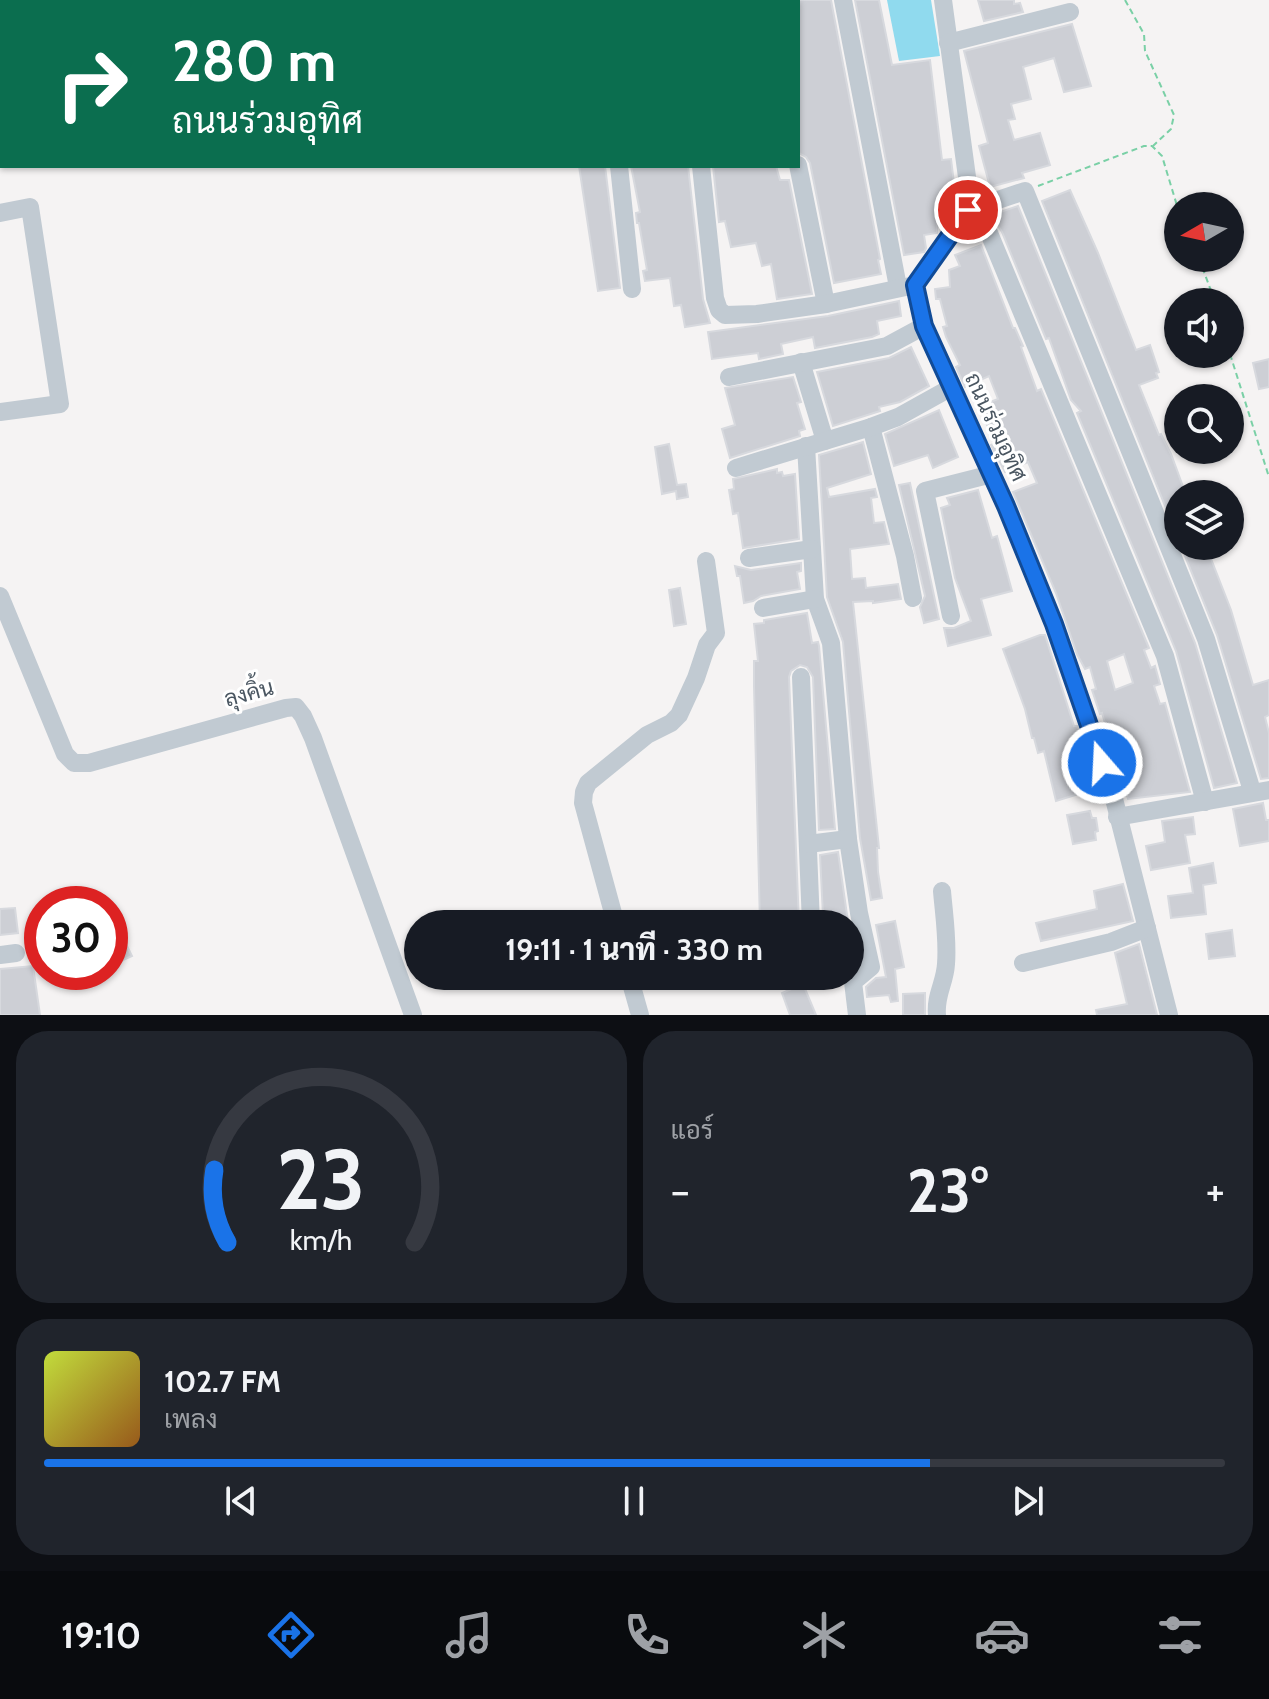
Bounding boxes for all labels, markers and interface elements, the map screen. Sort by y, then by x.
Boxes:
text: 280 m [172,27,336,95]
icon: right [40,32,144,136]
text: ถนนร่วมอุทิศ [172,98,363,142]
pin [934,176,1002,244]
icon: arrive [946,188,990,232]
north arrow [1164,192,1244,272]
map controls [1164,192,1244,560]
button: sound [1164,288,1244,368]
street label: ถนนร่วมอุทิศ [957,368,1033,486]
button: search [1164,384,1244,464]
button: layers [1164,480,1244,560]
street label: ลุงคิ้น [220,669,277,714]
position arrow [1060,721,1144,805]
speed limit sign: 30 [24,886,128,990]
text: 19:11 · 1 นาที · 330 m [505,931,763,968]
text: แอร์ [671,1114,713,1146]
text: 23 [277,1129,366,1230]
text: 23° [907,1154,988,1227]
text: − [671,1164,690,1217]
text: + [1206,1164,1225,1217]
text: km/h [290,1222,353,1257]
text: 102.7 FM [164,1363,281,1400]
text: เพลง [164,1403,218,1435]
icon: previous [219,1479,263,1523]
icon: pause [612,1479,656,1523]
icon: next [1006,1479,1050,1523]
icon: directions [263,1607,319,1663]
icon: music [441,1607,497,1663]
icon: phone [619,1607,675,1663]
icon: climate [796,1607,852,1663]
icon: car [974,1607,1030,1663]
icon: filters [1152,1607,1208,1663]
text: 19:10 [61,1613,141,1657]

